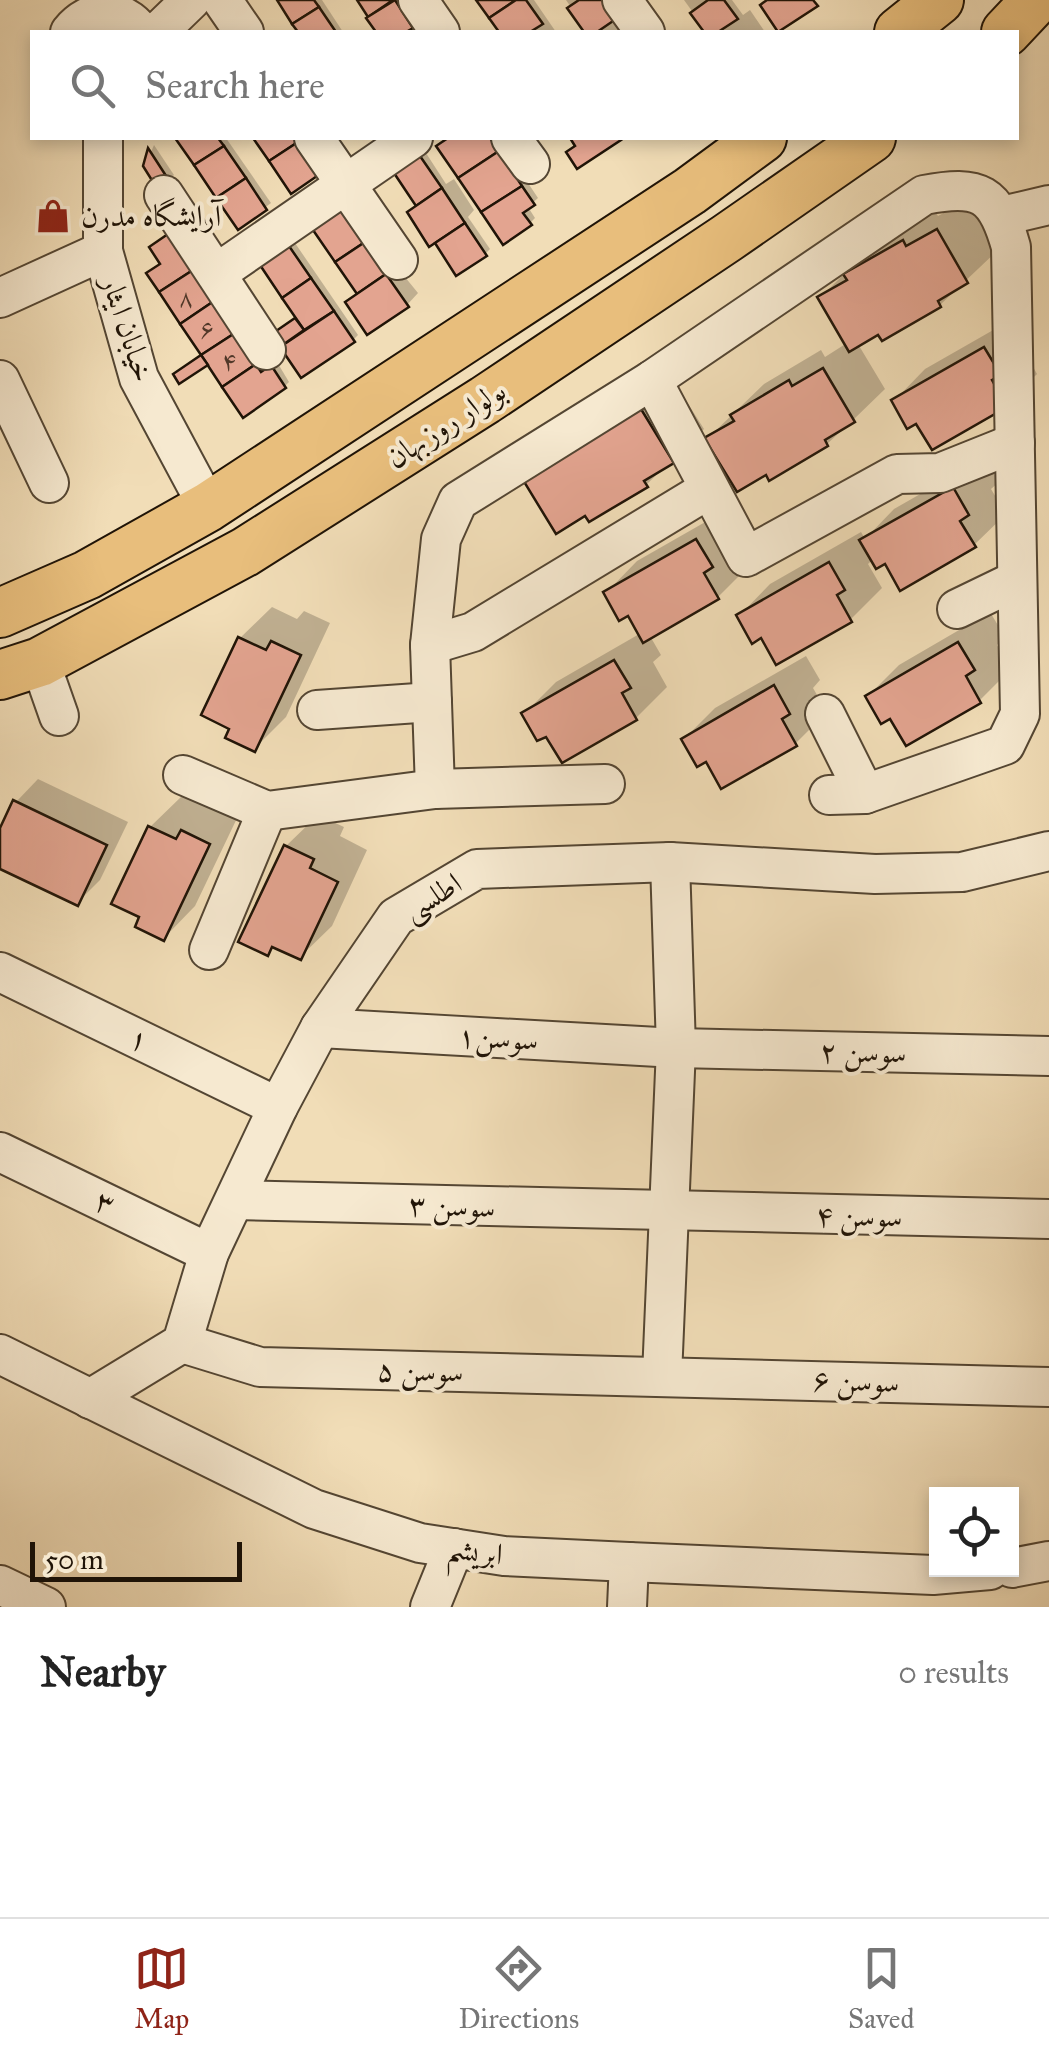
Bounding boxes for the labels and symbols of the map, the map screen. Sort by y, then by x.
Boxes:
shop icon: آرایشگاه مدرن [34,197,72,235]
place label: آرایشگاه مدرن [81,197,225,234]
street label: خیابان ایثار [92,269,162,387]
house number: ۸ [179,282,193,313]
house number: ۶ [200,313,214,344]
house number: ۴ [222,345,236,376]
street label: بولوار روزبهان [380,372,513,477]
street label: اطلسی [396,865,470,931]
street label: سوسن۱ [457,1018,539,1060]
street label: ۱ [123,1019,155,1059]
street label: سوسن ۲ [819,1033,907,1073]
street label: ۳ [89,1182,121,1222]
street label: سوسن ۳ [408,1186,496,1228]
street label: سوسن ۴ [815,1197,903,1237]
street label: ۵ سوسن [376,1352,464,1392]
street label: سوسن ۶ [812,1361,900,1403]
street label: ابریشم [443,1529,505,1584]
scale bar [30,1537,242,1582]

